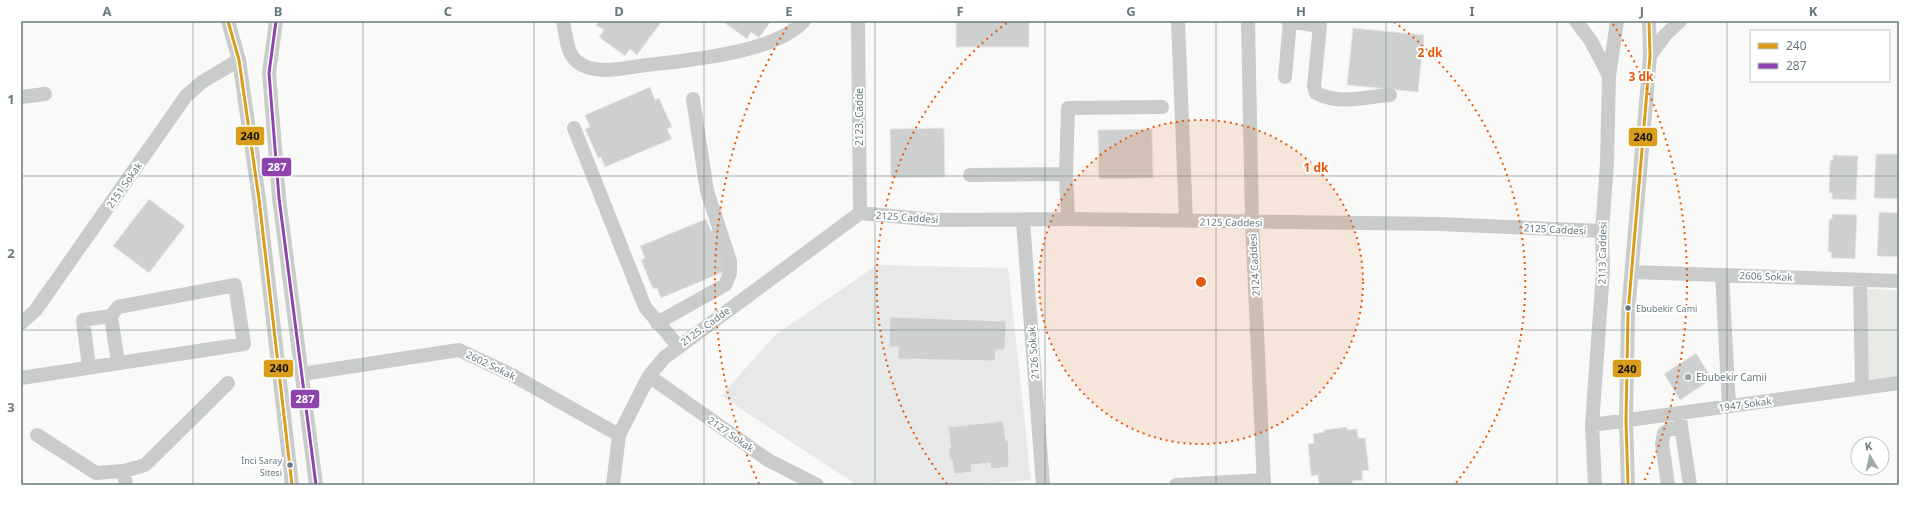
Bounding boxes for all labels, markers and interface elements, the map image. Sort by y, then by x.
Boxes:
text: A [103,2,112,20]
text: B [274,2,282,20]
text: C [444,2,452,20]
text: D [614,2,624,20]
text: E [785,2,793,20]
text: F [956,2,964,20]
text: G [1126,2,1136,20]
text: H [1296,2,1306,20]
text: I [1469,2,1475,20]
text: J [1639,2,1644,20]
text: K [1809,2,1818,20]
legend [1750,30,1890,82]
text: 240 [1786,37,1807,54]
text: 2 dk [1417,44,1443,61]
text: 287 [1786,57,1807,74]
text: 3 dk [1628,68,1654,85]
street label: 2123. Cadde [852,88,866,146]
text: 1 [7,90,15,108]
line badge: 240 [235,126,265,146]
line badge: 240 [1628,127,1658,147]
text: 240 [241,128,259,143]
text: 240 [1634,129,1652,144]
line badge: 287 [261,157,292,177]
street label: 2151 Sokak [103,159,145,211]
text: 287 [268,159,286,174]
text: 1 dk [1303,159,1329,176]
street label: 2125 Caddesi [875,208,939,226]
street label: 2125 Caddesi [1200,214,1262,230]
street label: 2125 Caddesi [1523,220,1587,238]
street label: 2113 Caddesi [1594,222,1610,284]
street label: 2124 Caddesi [1245,233,1263,297]
text: 2 [7,244,15,262]
street label: 2606 Sokak [1739,268,1794,284]
centre of rings [1194,275,1208,289]
place label: Ebubekir Cami [1636,302,1697,315]
street label: 2125. Cadde [677,303,733,349]
marker: Ebubekir Cami [1623,303,1633,313]
street label: 2126 Sokak [1024,325,1042,380]
street label: 2602 Sokak [464,347,519,383]
line badge: 240 [263,359,294,378]
line badge: 240 [1612,359,1642,378]
text: 240 [270,360,288,375]
text: 240 [1618,361,1636,376]
place label: Ebubekir Camii [1696,370,1767,384]
marker: Ebubekir Camii [1683,372,1693,382]
line badge: 287 [290,389,320,409]
text: 287 [296,391,314,406]
street label: 1947 Sokak [1718,393,1773,415]
text: 3 [7,398,15,416]
street label: 2127 Sokak [705,413,757,455]
north arrow [1850,436,1890,476]
text: K [1864,438,1874,454]
place label: İnci Saray Sitesi [241,454,282,479]
marker: İnci Saray Sitesi [285,460,295,470]

